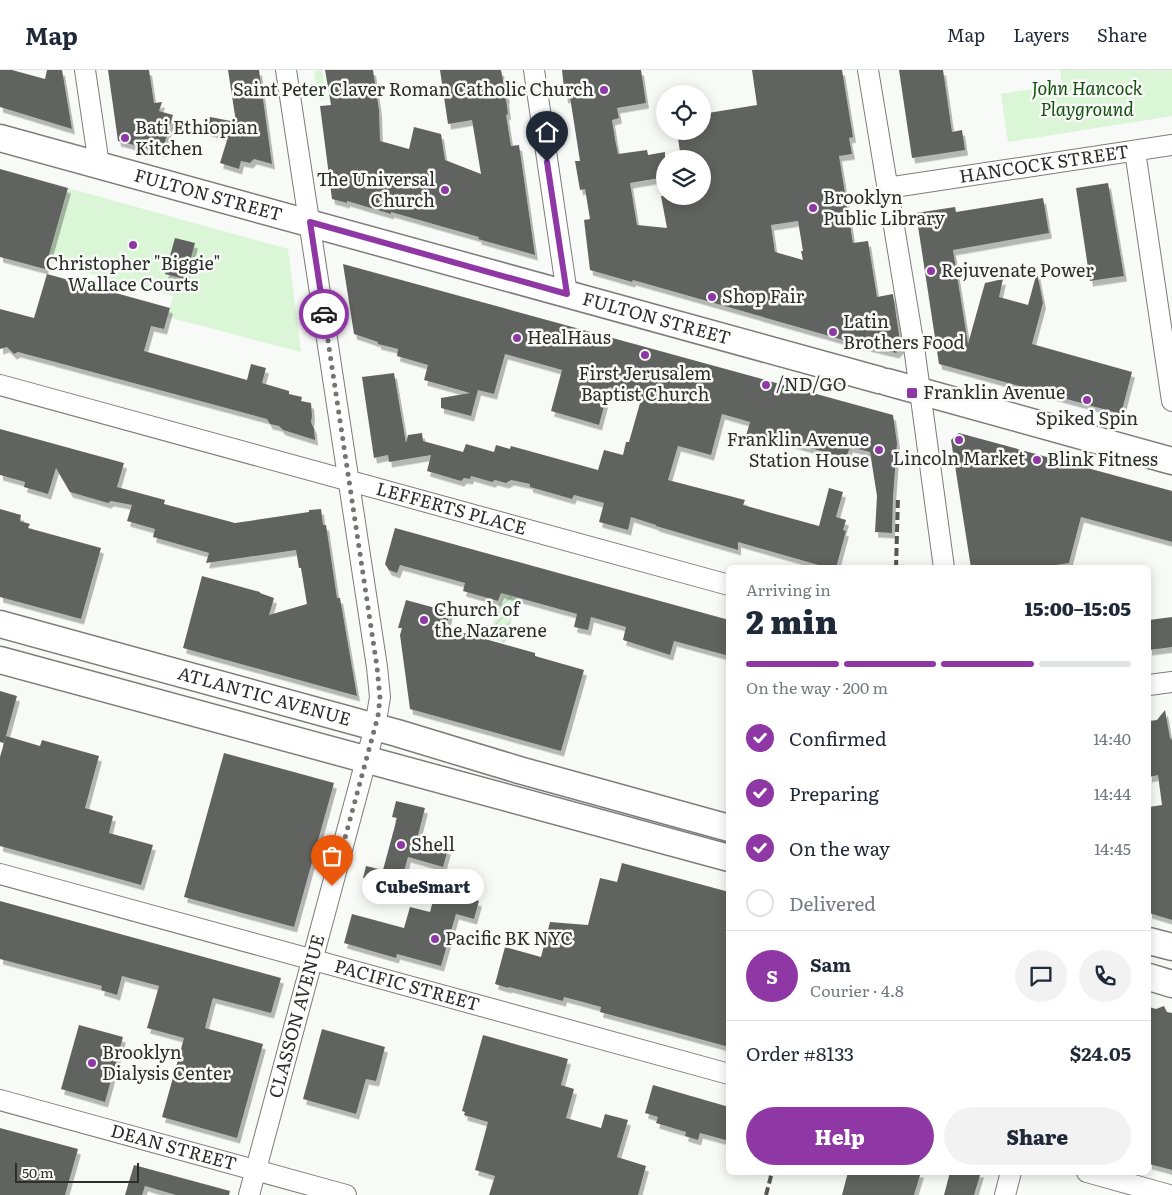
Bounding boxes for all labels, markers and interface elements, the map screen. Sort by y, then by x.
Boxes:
text: Map [25,17,78,52]
text: Map [947,21,985,48]
text: Layers [1013,21,1069,48]
text: Share [1097,21,1147,48]
park label: John Hancock Playground [1031,74,1143,122]
place label: Saint Peter Claver Roman Catholic Church [233,75,594,102]
marker: Saint Peter Claver Roman Catholic Church [598,84,610,96]
map controls [656,85,711,205]
button: locate [656,85,711,140]
pin [526,111,568,162]
place label: Bati Ethiopian Kitchen [135,113,258,161]
icon: home [533,118,561,146]
marker: Bati Ethiopian Kitchen [119,132,131,144]
street label: HANCOCK STREET [957,137,1131,189]
button: layers [656,150,711,205]
street label: FULTON STREET [131,161,286,227]
place label: The Universal Church [317,165,435,213]
place label: Brooklyn Public Library [823,183,946,231]
marker: The Universal Church [439,184,451,196]
marker: Brooklyn Public Library [807,202,819,214]
marker: Christopher "Biggie" Wallace Courts [127,239,139,251]
place label: Christopher "Biggie" Wallace Courts [46,249,220,297]
place label: Rejuvenate Power [941,256,1094,283]
marker: Rejuvenate Power [925,265,937,277]
place label: Shop Fair [722,282,805,309]
street label: FULTON STREET [580,284,734,351]
courier [299,289,349,339]
marker: Shop Fair [706,291,718,303]
icon: car [310,300,338,328]
place label: Latin Brothers Food [843,307,964,355]
place label: HealHaus [527,323,611,350]
marker: Latin Brothers Food [827,326,839,338]
marker: HealHaus [511,332,523,344]
marker: First Jerusalem Baptist Church [639,349,651,361]
place label: First Jerusalem Baptist Church [578,359,712,407]
place label: /ND/GO [776,370,847,397]
place label: Franklin Avenue [923,378,1065,405]
marker: /ND/GO [760,379,772,391]
marker: Franklin Avenue [905,386,919,400]
marker: Spiked Spin [1081,394,1093,406]
place label: Spiked Spin [1036,404,1138,431]
place label: Franklin Avenue Station House [727,425,869,473]
marker: Lincoln Market [953,434,965,446]
marker: Franklin Avenue Station House [873,444,885,456]
place label: Lincoln Market [893,444,1026,471]
place label: Blink Fitness [1047,445,1158,472]
marker: Blink Fitness [1031,454,1043,466]
street label: LEFFERTS PLACE [374,474,530,541]
text: Arriving in [746,577,831,601]
text: 15:00–15:05 [1025,594,1131,622]
place label: Church of the Nazarene [434,595,547,643]
text: 2 min [746,596,838,644]
marker: Church of the Nazarene [418,614,430,626]
street label: ATLANTIC AVENUE [175,658,354,732]
text: On the way · 200 m [746,675,888,699]
icon: check [746,724,774,752]
text: Confirmed [789,724,887,752]
text: 14:40 [1093,726,1131,750]
icon: check [746,779,774,807]
text: Preparing [789,779,879,807]
text: 14:44 [1094,781,1131,805]
place label: Shell [411,830,455,857]
icon: check [746,834,774,862]
text: On the way [789,834,890,862]
pin [311,835,353,886]
text: 14:45 [1094,836,1131,860]
marker: Shell [395,839,407,851]
icon: bag [318,842,346,870]
callout: CubeSmart [362,868,484,904]
text: CubeSmart [376,874,470,898]
text: Delivered [789,889,876,917]
place label: Pacific BK NYC [445,924,573,951]
street label: CLASSON AVENUE [261,931,331,1101]
marker: Pacific BK NYC [429,933,441,945]
text: Sam [810,950,851,978]
button: chat [1015,950,1067,1002]
button: phone [1079,950,1131,1002]
street label: PACIFIC STREET [332,951,483,1017]
text: S [766,962,778,990]
text: Courier · 4.8 [810,978,904,1002]
place label: Brooklyn Dialysis Center [102,1038,231,1086]
text: Order #8133 [746,1039,854,1067]
text: $24.05 [1070,1039,1131,1067]
marker: Brooklyn Dialysis Center [86,1057,98,1069]
button: Help [746,1107,934,1165]
button: Share [944,1107,1131,1165]
street label: DEAN STREET [108,1116,240,1176]
scale bar [15,1160,139,1183]
text: 50 m [22,1162,54,1182]

